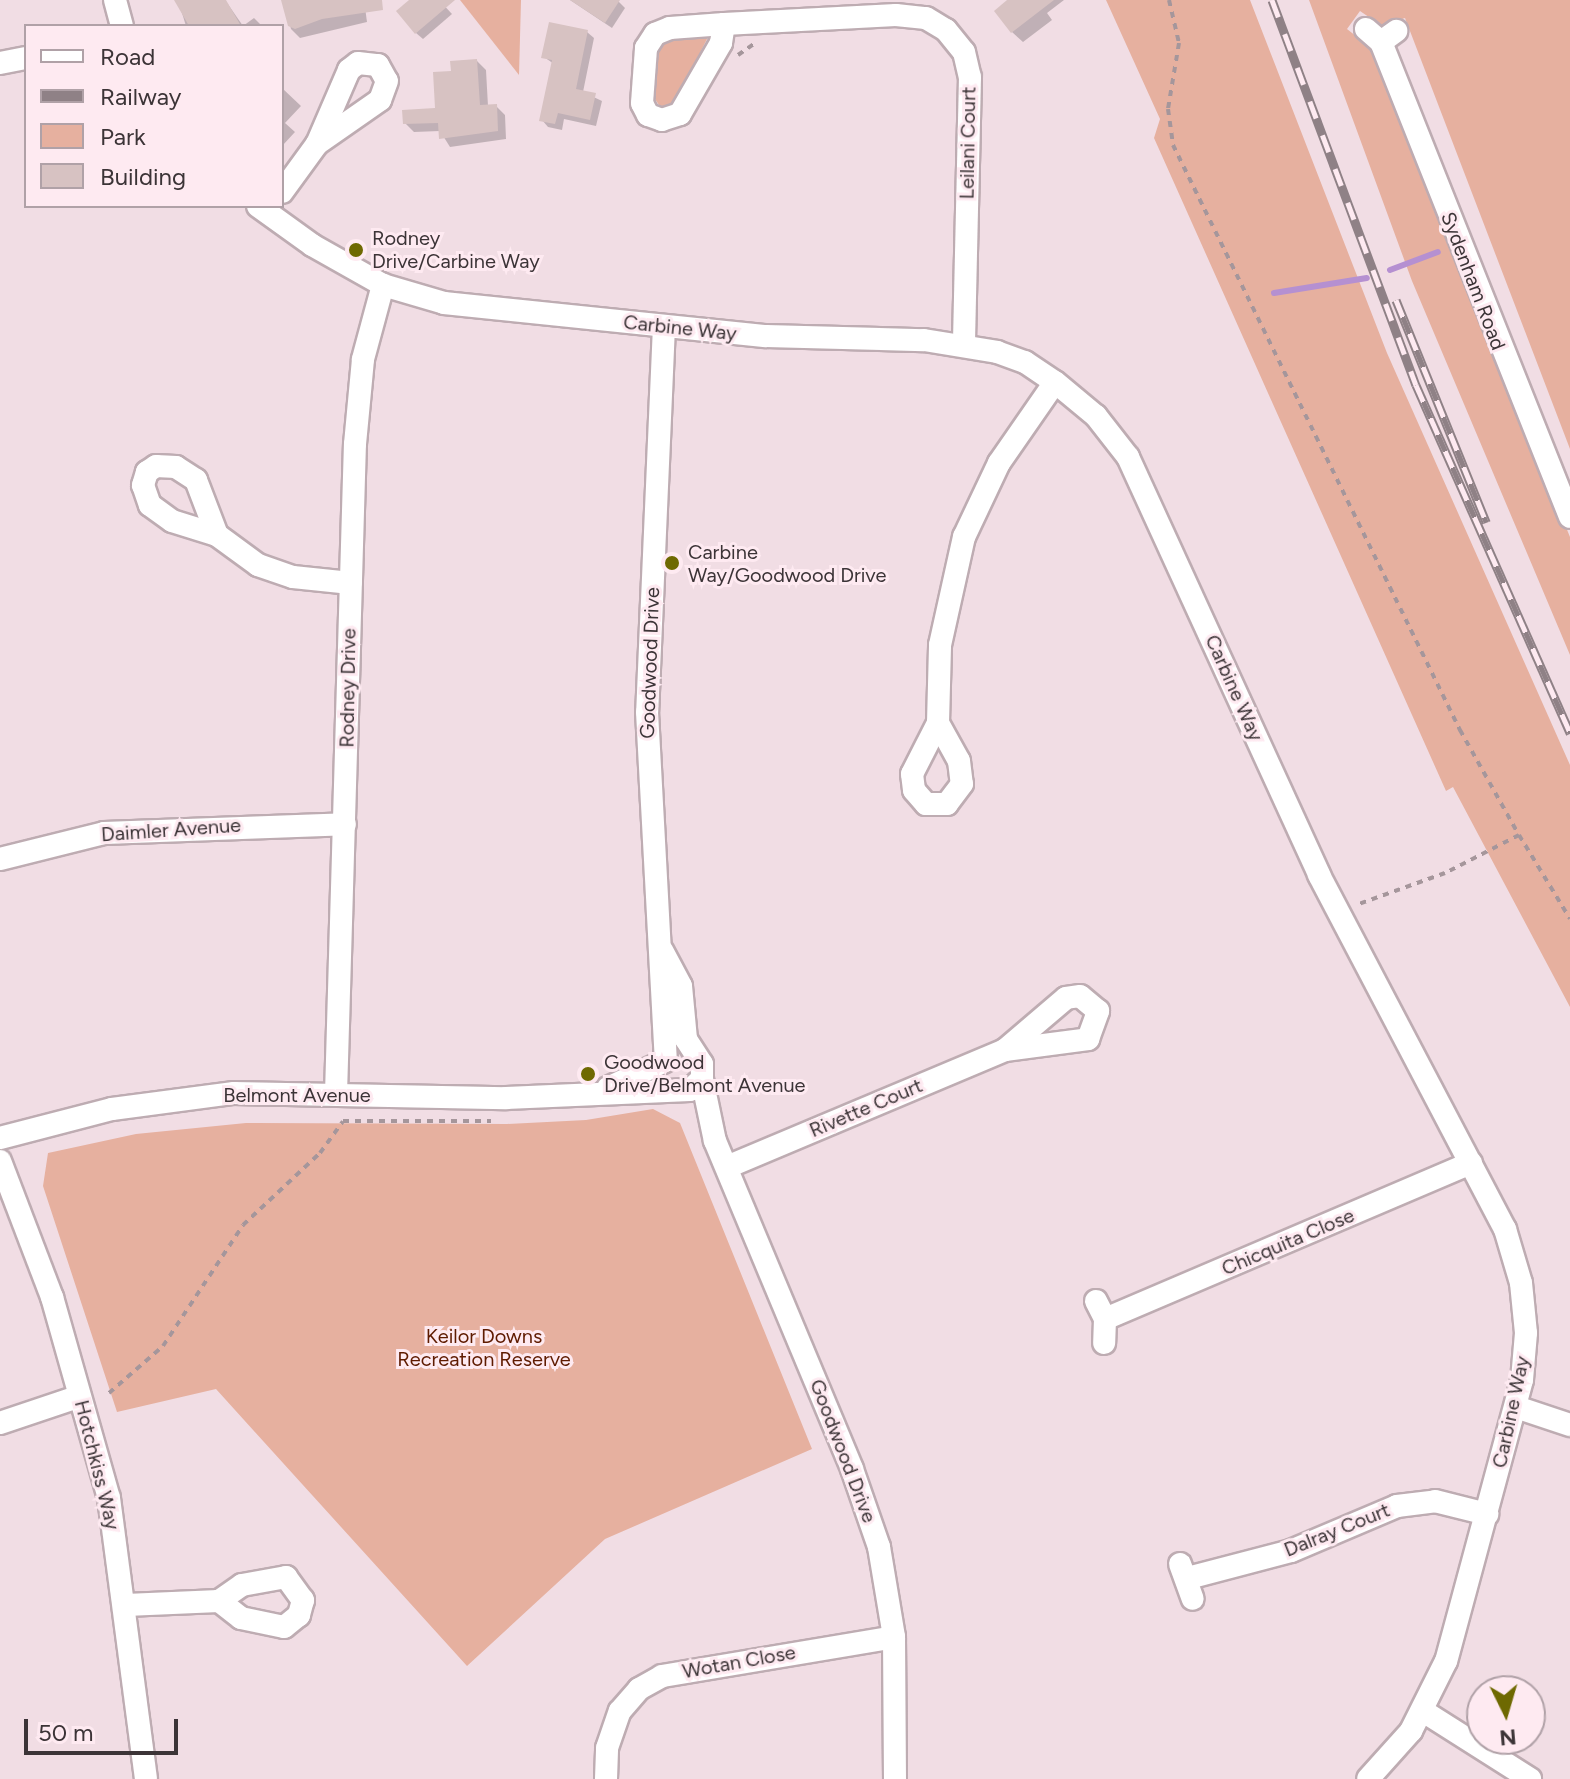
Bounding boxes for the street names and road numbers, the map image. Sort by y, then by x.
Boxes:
street label: Leilani Court [955,86,981,200]
street label: Sydenham Road [1436,209,1510,353]
street label: Carbine Way [622,310,738,346]
street label: Goodwood Drive [635,587,665,739]
street label: Rodney Drive [335,628,361,748]
street label: Carbine Way [1200,631,1268,745]
street label: Daimler Avenue [100,813,242,847]
street label: Rivette Court [806,1073,926,1143]
street label: Belmont Avenue [223,1083,371,1107]
street label: Chicquita Close [1218,1203,1358,1281]
street label: Carbine Way [1487,1354,1535,1470]
street label: Goodwood Drive [805,1376,881,1526]
street label: Hotchkiss Way [69,1398,125,1532]
street label: Dalray Court [1281,1498,1393,1562]
street label: Wotan Close [681,1640,797,1684]

